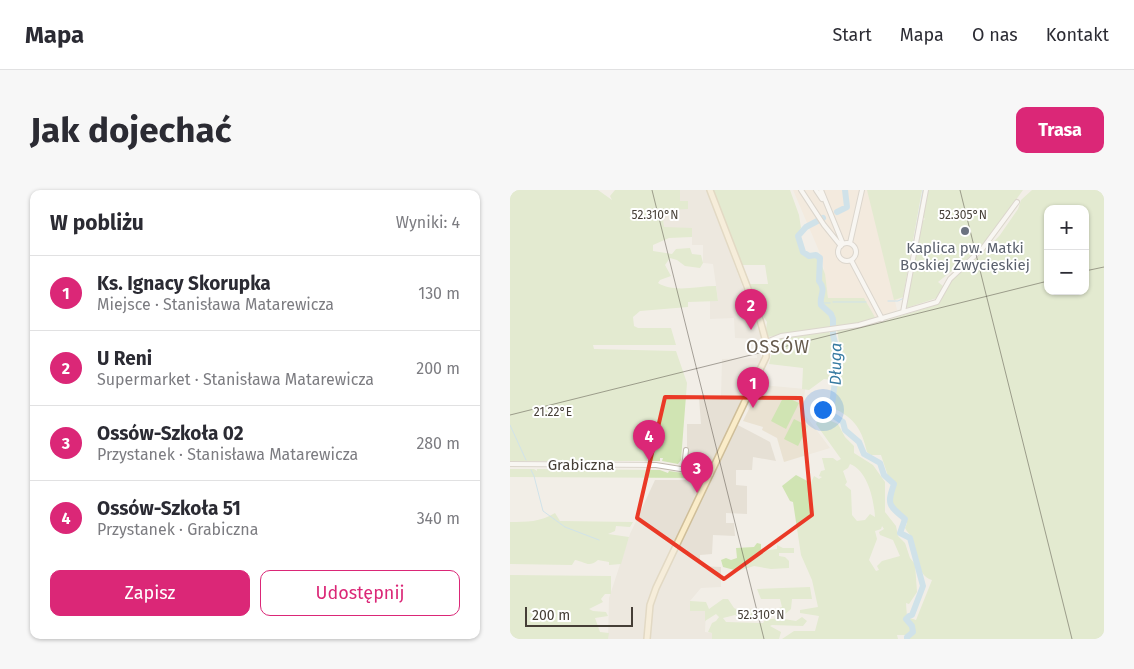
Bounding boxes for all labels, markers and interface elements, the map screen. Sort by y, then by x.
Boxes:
text: Mapa [25,21,84,49]
text: Start [832,24,872,46]
text: Mapa [900,24,944,46]
text: O nas [972,24,1018,46]
text: Kontakt [1046,24,1109,46]
button: Trasa [1016,107,1104,153]
text: Jak dojechać [30,109,231,151]
map controls [1044,205,1089,295]
button: + [1044,205,1089,250]
text: 52.310°N [632,208,678,222]
text: 52.305°N [939,208,987,222]
text: W pobliżu [50,210,144,236]
text: Wyniki: 4 [396,213,460,232]
marker: Kaplica pw. Matki Boskiej Zwycięskiej [959,225,971,237]
place label: Kaplica pw. Matki Boskiej Zwycięskiej [900,239,1030,274]
button: − [1044,250,1089,295]
text: Ks. Ignacy Skorupka [97,272,271,295]
text: 1 [62,284,70,303]
text: 130 m [418,284,460,303]
pin: 2 [735,289,767,330]
text: Miejsce · Stanisława Matarewicza [97,295,334,314]
district label: OSSÓW [746,335,810,358]
water label: Długa [826,343,845,385]
text: U Reni [97,347,152,370]
text: 2 [62,359,70,378]
text: 200 m [416,359,460,378]
pin: 1 [737,367,769,408]
text: Supermarket · Stanisława Matarewicza [97,370,374,389]
your location [810,397,836,423]
text: 21.22°E [534,405,572,419]
pin: 4 [633,420,665,461]
text: Ossów-Szkoła 02 [97,422,244,445]
text: 3 [62,434,70,453]
text: 280 m [416,434,460,453]
text: Przystanek · Stanisława Matarewicza [97,445,358,464]
pin: 3 [681,452,713,493]
street label: Grabiczna [548,456,614,474]
text: Ossów-Szkoła 51 [97,497,241,520]
text: 4 [61,509,71,528]
text: 340 m [417,509,460,528]
text: Przystanek · Grabiczna [97,520,258,539]
button: Zapisz [50,570,250,616]
button: Udostępnij [260,570,460,616]
scale bar [525,604,632,627]
text: 200 m [532,607,570,624]
text: 52.310°N [738,608,784,622]

